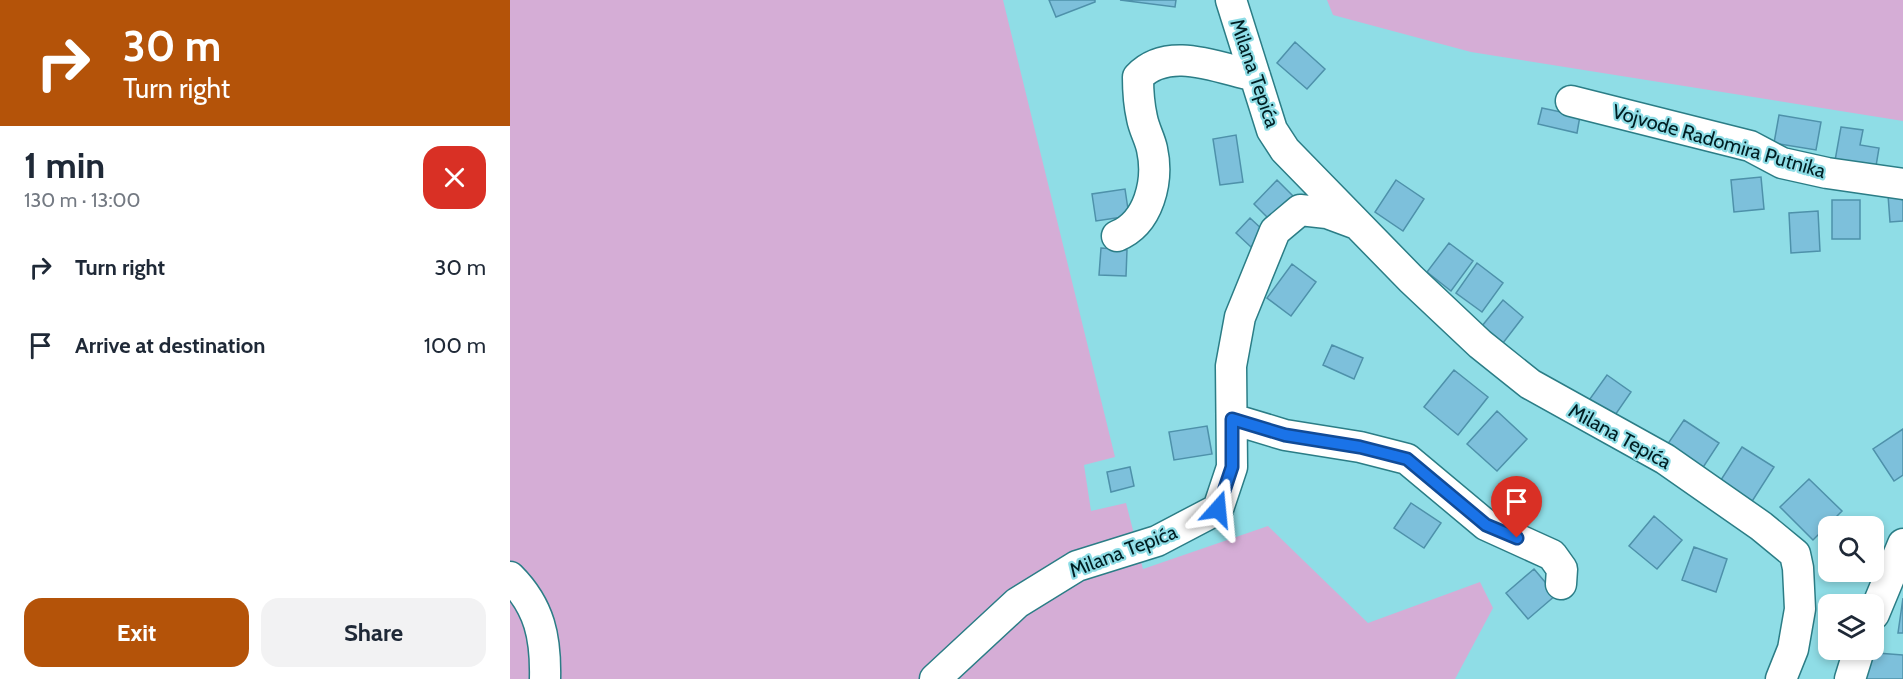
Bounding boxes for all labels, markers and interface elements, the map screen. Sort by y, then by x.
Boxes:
street label: Milana Tepića [1225,16,1285,131]
text: 30 m [123,20,221,72]
icon: right [24,24,102,102]
text: Turn right [123,72,230,105]
street label: Vojvode Radomira Putnika [1610,99,1829,183]
text: 1 min [24,143,105,187]
button: close [423,146,486,209]
text: 130 m · 13:00 [24,188,141,212]
icon: right [24,251,57,284]
text: Turn right [75,254,165,281]
text: 30 m [434,254,486,281]
icon: arrive [24,329,57,362]
text: Arrive at destination [75,332,265,359]
text: 100 m [424,332,486,359]
street label: Milana Tepića [1565,398,1676,474]
pin [1491,476,1542,538]
position arrow [1186,477,1250,541]
icon: arrive [1500,485,1533,518]
map controls [1818,516,1884,660]
button: search [1818,516,1884,582]
street label: Milana Tepića [1066,519,1181,582]
button: layers [1818,594,1884,660]
button: Exit [24,598,249,667]
button: Share [261,598,486,667]

